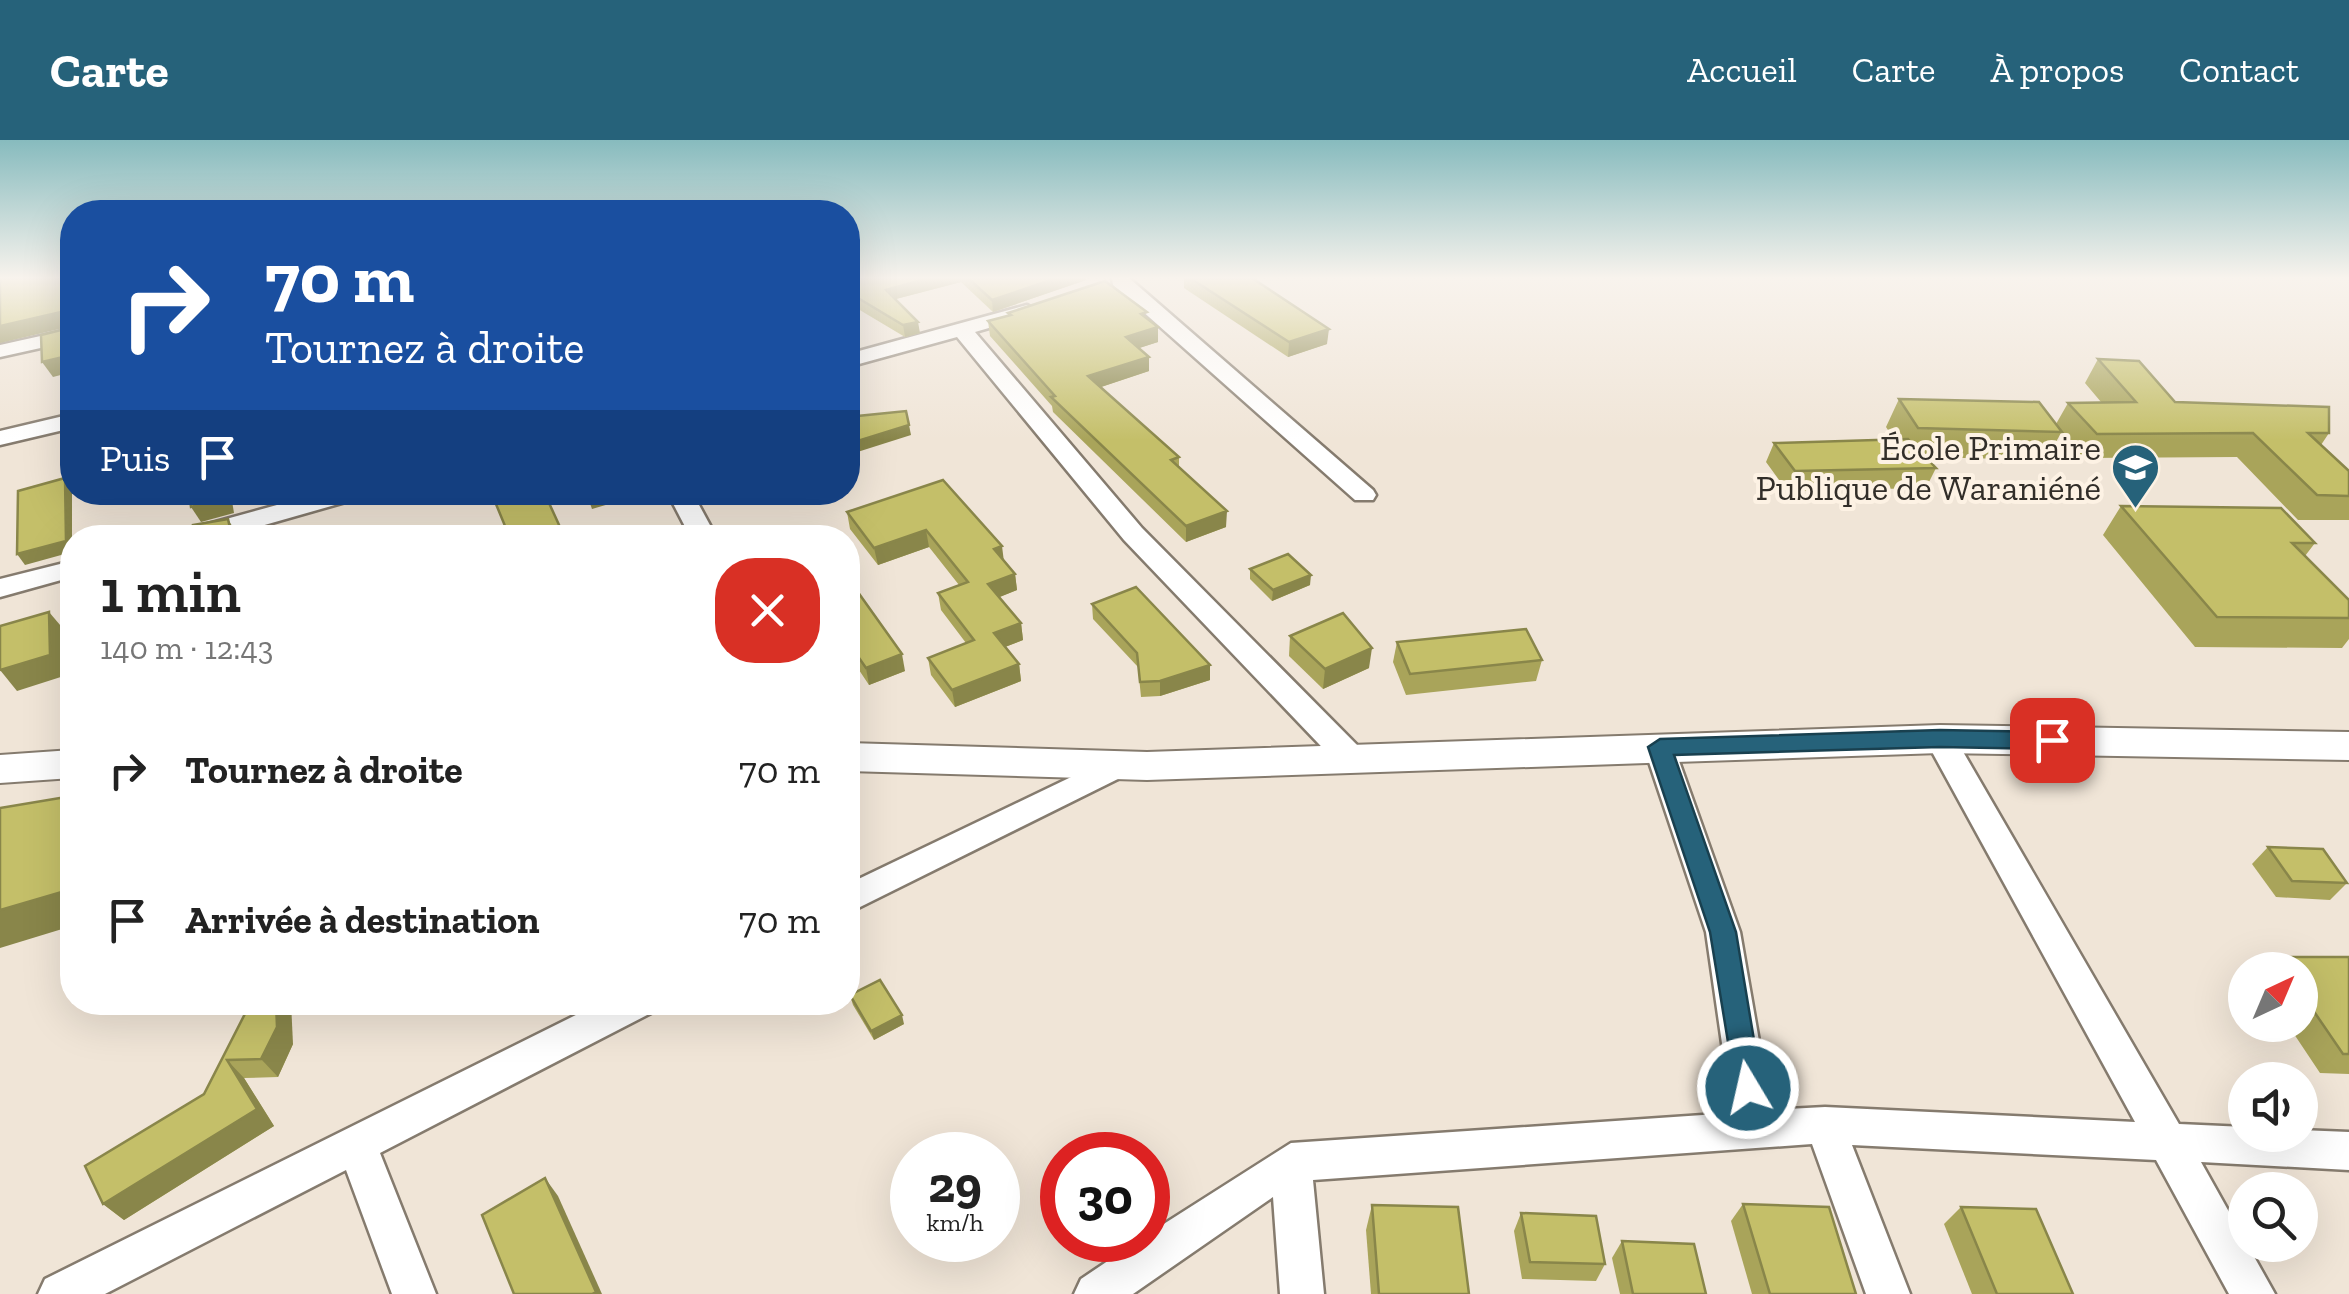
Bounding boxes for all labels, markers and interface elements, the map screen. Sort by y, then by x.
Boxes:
text: Carte [50,42,169,99]
text: Accueil [1687,49,1797,91]
text: Carte [1852,49,1935,91]
text: À propos [1990,49,2124,91]
text: Contact [2179,49,2299,91]
text: 70 m [265,236,414,320]
icon: right [100,240,230,370]
text: Tournez à droite [265,321,584,375]
place label: École Primaire Publique de Waraniéné [1756,427,2101,509]
icon: arrive [190,430,245,485]
text: Puis [100,435,170,481]
school or university icon: École Primaire Publique de Waraniéné [2110,442,2162,510]
text: 1 min [100,555,241,627]
button: close [715,558,820,663]
text: 140 m · 12:43 [100,629,273,667]
pin [2010,698,2095,783]
icon: arrive [2025,713,2080,768]
icon: right [100,743,155,798]
text: Tournez à droite [185,747,463,793]
text: 70 m [739,747,820,793]
icon: arrive [100,893,155,948]
text: Arrivée à destination [185,897,540,943]
text: 70 m [739,897,820,943]
north arrow [2228,952,2318,1042]
map controls [2228,952,2318,1262]
position arrow [1696,1036,1800,1140]
button: sound [2228,1062,2318,1152]
speed limit sign: 30 [1040,1132,1170,1262]
text: 29 [928,1155,982,1215]
button: search [2228,1172,2318,1262]
text: km/h [926,1207,984,1237]

